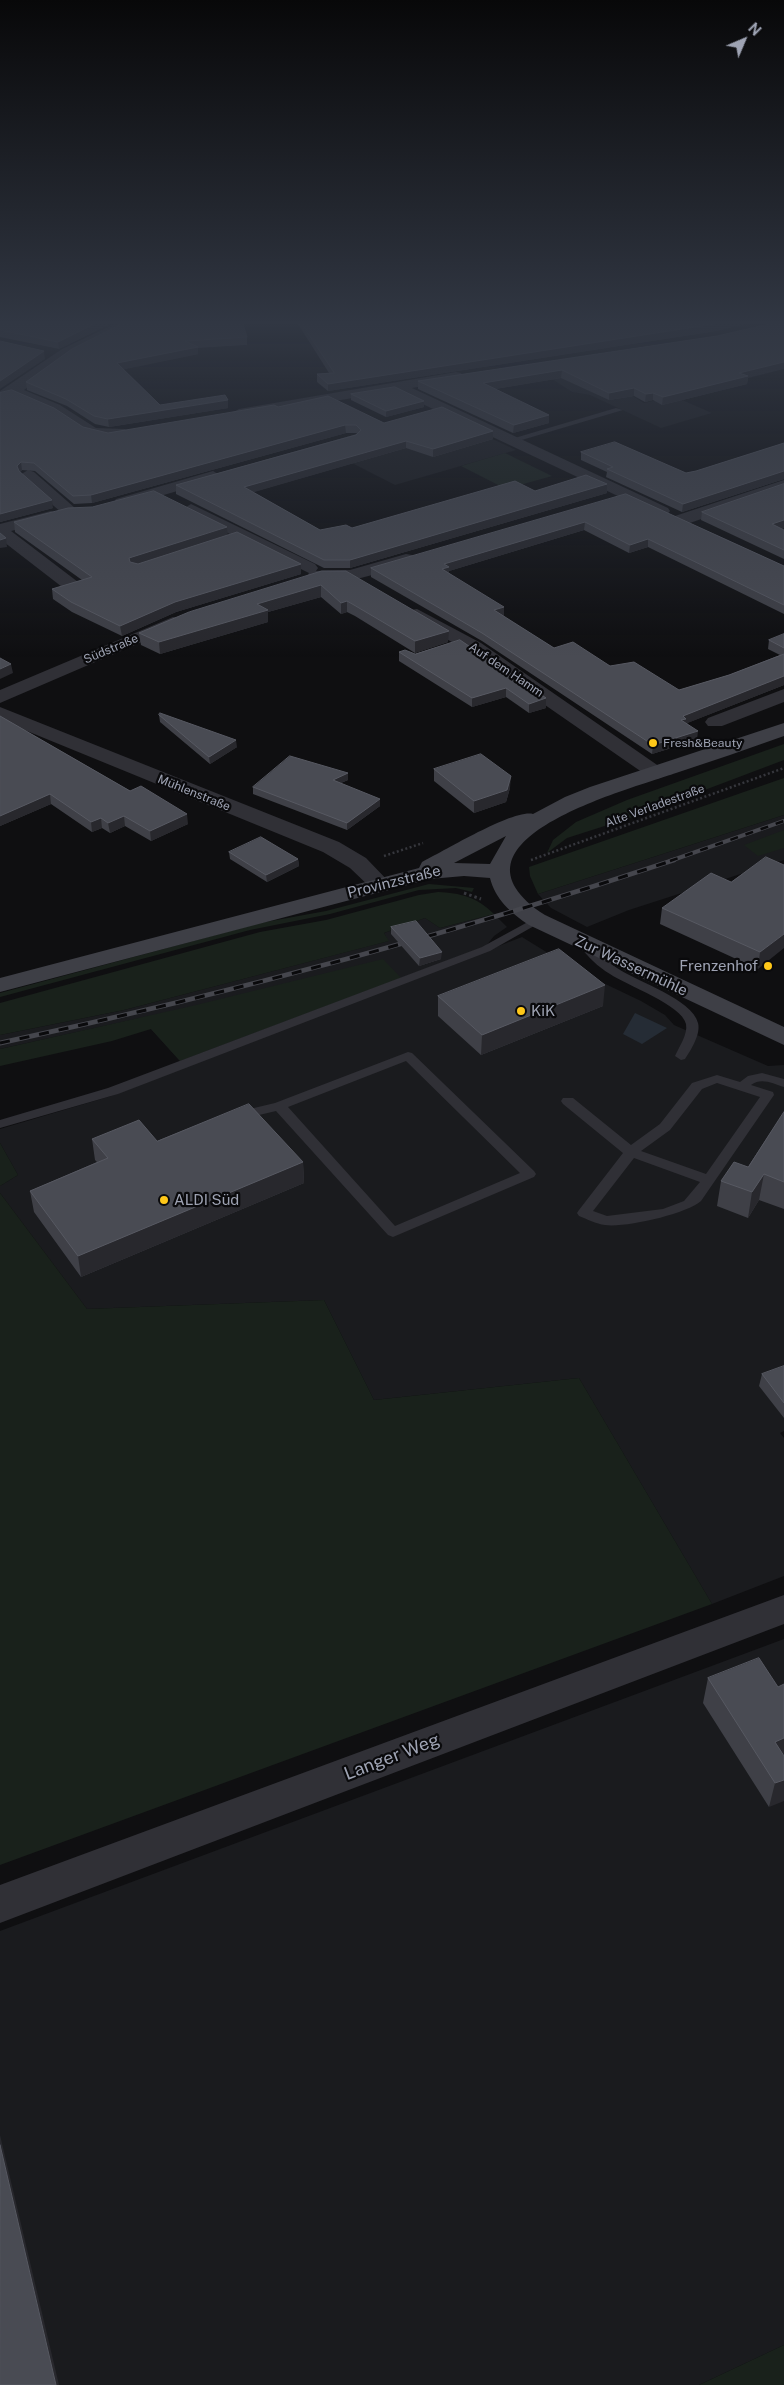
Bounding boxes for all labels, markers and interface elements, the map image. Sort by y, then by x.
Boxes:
north arrow [719,15,769,65]
text: N [745,20,764,39]
street label: Südstraße [82,631,140,667]
street label: Auf dem Hamm [466,640,546,700]
place label: Fresh&Beauty [663,736,742,750]
marker: Fresh&Beauty [647,737,659,749]
street label: Mühlenstraße [156,772,232,814]
street label: Alte Verladestraße [603,781,707,831]
street label: Provinzstraße [346,862,442,902]
street label: Zur Wassermühle [572,932,690,1000]
place label: Frenzenhof [679,957,758,975]
marker: Frenzenhof [762,960,774,972]
place label: KiK [531,1002,555,1020]
marker: KiK [515,1005,527,1017]
place label: ALDI Süd [174,1191,239,1209]
marker: ALDI Süd [158,1194,170,1206]
street label: Langer Weg [341,1729,443,1785]

